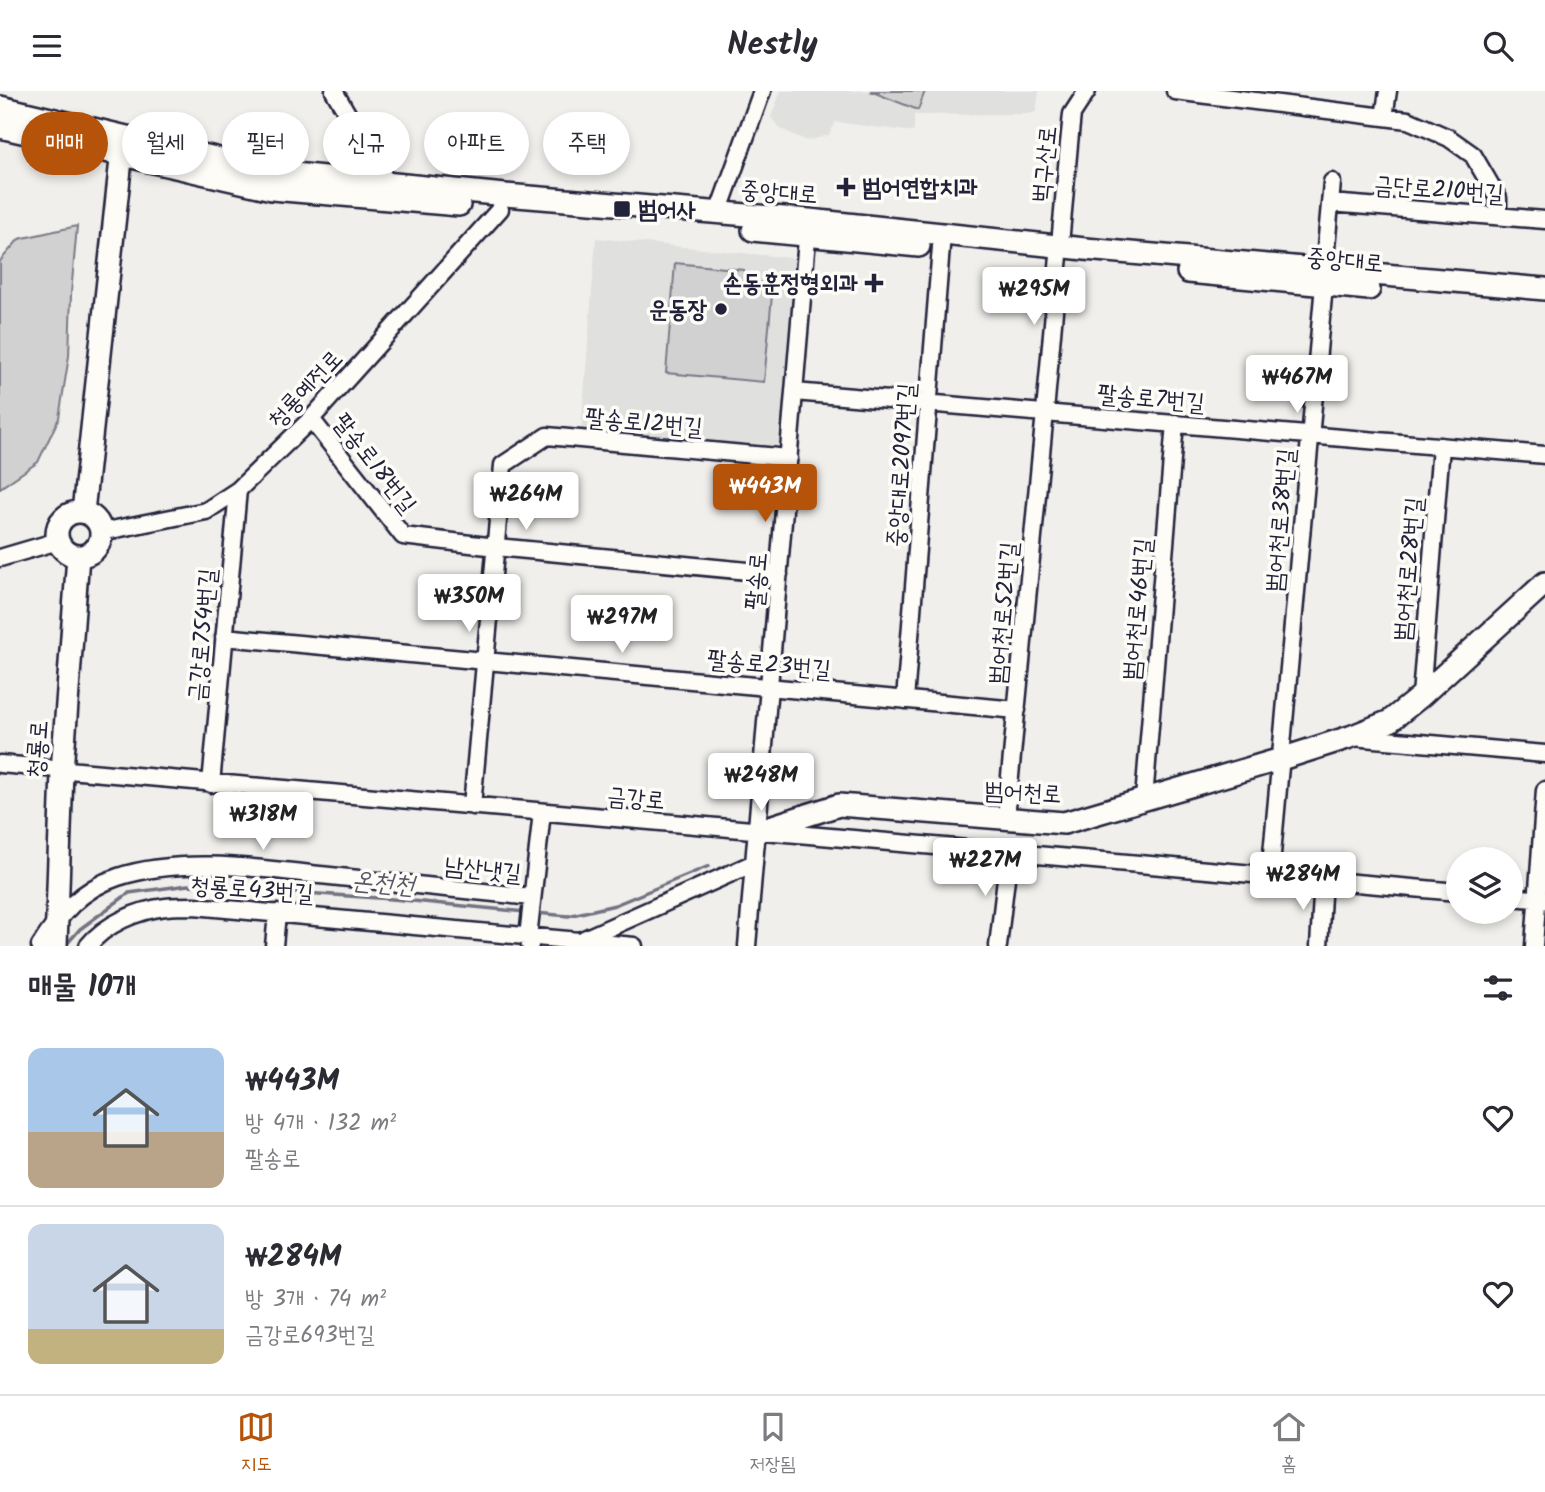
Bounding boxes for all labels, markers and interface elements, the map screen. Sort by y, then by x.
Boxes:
text: Nestly [727,20,818,71]
icon: menu [28,27,66,65]
icon: search [1479,27,1517,65]
chip: 매매 [21,112,108,175]
chip: 월세 [122,112,208,175]
chip: 필터 [222,112,309,175]
chip: 신규 [323,112,410,175]
chip: 아파트 [424,112,529,175]
chip: 주택 [543,112,630,175]
street label: 벅구산로 [1022,124,1069,205]
street label: 금단로210번길 [1373,167,1505,214]
place label: 범어연합치과 [862,169,978,208]
street label: 중앙대로 [739,171,819,216]
marker: 범어연합치과 [836,177,856,197]
place label: 범어사 [638,191,696,230]
marker: 범어사 [612,199,632,219]
street label: 중앙대로 [1305,239,1385,284]
place label: 손동훈정형외과 [723,265,858,304]
pin: ₩295M [985,267,1083,327]
text: ₩295M [998,272,1070,308]
marker: 손동훈정형외과 [864,273,884,293]
place label: 운동장 [649,291,708,330]
marker: 운동장 [713,301,729,317]
street label: 청룡예전로 [259,341,353,439]
pin: ₩467M [1248,355,1346,415]
text: ₩467M [1262,360,1332,396]
street label: 팔송로7번길 [1096,375,1206,424]
street label: 중앙대로2097번길 [877,382,928,549]
street label: 팔송로12번길 [583,399,704,448]
street label: 팔송로18번길 [322,405,426,523]
street label: 범어천로38번길 [1256,447,1307,594]
pin: ₩443M [716,465,814,524]
text: ₩443M [729,469,801,505]
pin: ₩264M [477,473,575,532]
text: ₩264M [490,477,562,513]
street label: 범어천로28번길 [1384,496,1435,643]
street label: 범어천로46번길 [1113,536,1164,682]
street label: 범어천로52번길 [979,540,1030,686]
street label: 팔송로 [736,551,779,612]
street label: 금강로754번길 [178,567,229,703]
pin: ₩350M [420,575,518,634]
text: ₩350M [434,579,504,615]
pin: ₩297M [573,595,671,655]
text: ₩297M [587,600,657,636]
street label: 팔송로23번길 [705,641,832,690]
street label: 청룡로 [17,719,60,779]
pin: ₩248M [712,753,810,813]
text: ₩248M [724,758,798,794]
street label: 범어천로 [983,772,1063,815]
street label: 금강로 [605,778,666,821]
pin: ₩318M [214,793,312,852]
text: ₩318M [229,797,297,833]
pin: ₩227M [936,839,1034,898]
text: ₩227M [949,843,1021,879]
street label: 남산냇길 [442,847,523,894]
map controls [1446,847,1523,924]
button: layers [1446,847,1523,924]
pin: ₩284M [1254,853,1352,912]
text: ₩284M [1266,857,1340,893]
water label: 온천천 [350,860,419,908]
street label: 청룡로43번길 [189,867,315,914]
text: 매물 10개 [28,964,136,1012]
icon: filters [1479,969,1517,1007]
text: ₩443M [245,1058,339,1106]
icon: home [84,1076,168,1160]
icon: heart [1479,1099,1517,1137]
text: 방 4개 · 132 m² [245,1106,396,1142]
text: 팔송로 [245,1142,301,1178]
text: ₩284M [245,1234,342,1282]
icon: home [84,1252,168,1336]
icon: heart [1479,1275,1517,1313]
text: 방 3개 · 74 m² [245,1282,386,1318]
text: 금강로693번길 [245,1318,375,1354]
tab: 지도 [237,1408,275,1480]
tab: 저장됨 [750,1408,795,1480]
tab: 홈 [1270,1408,1308,1480]

